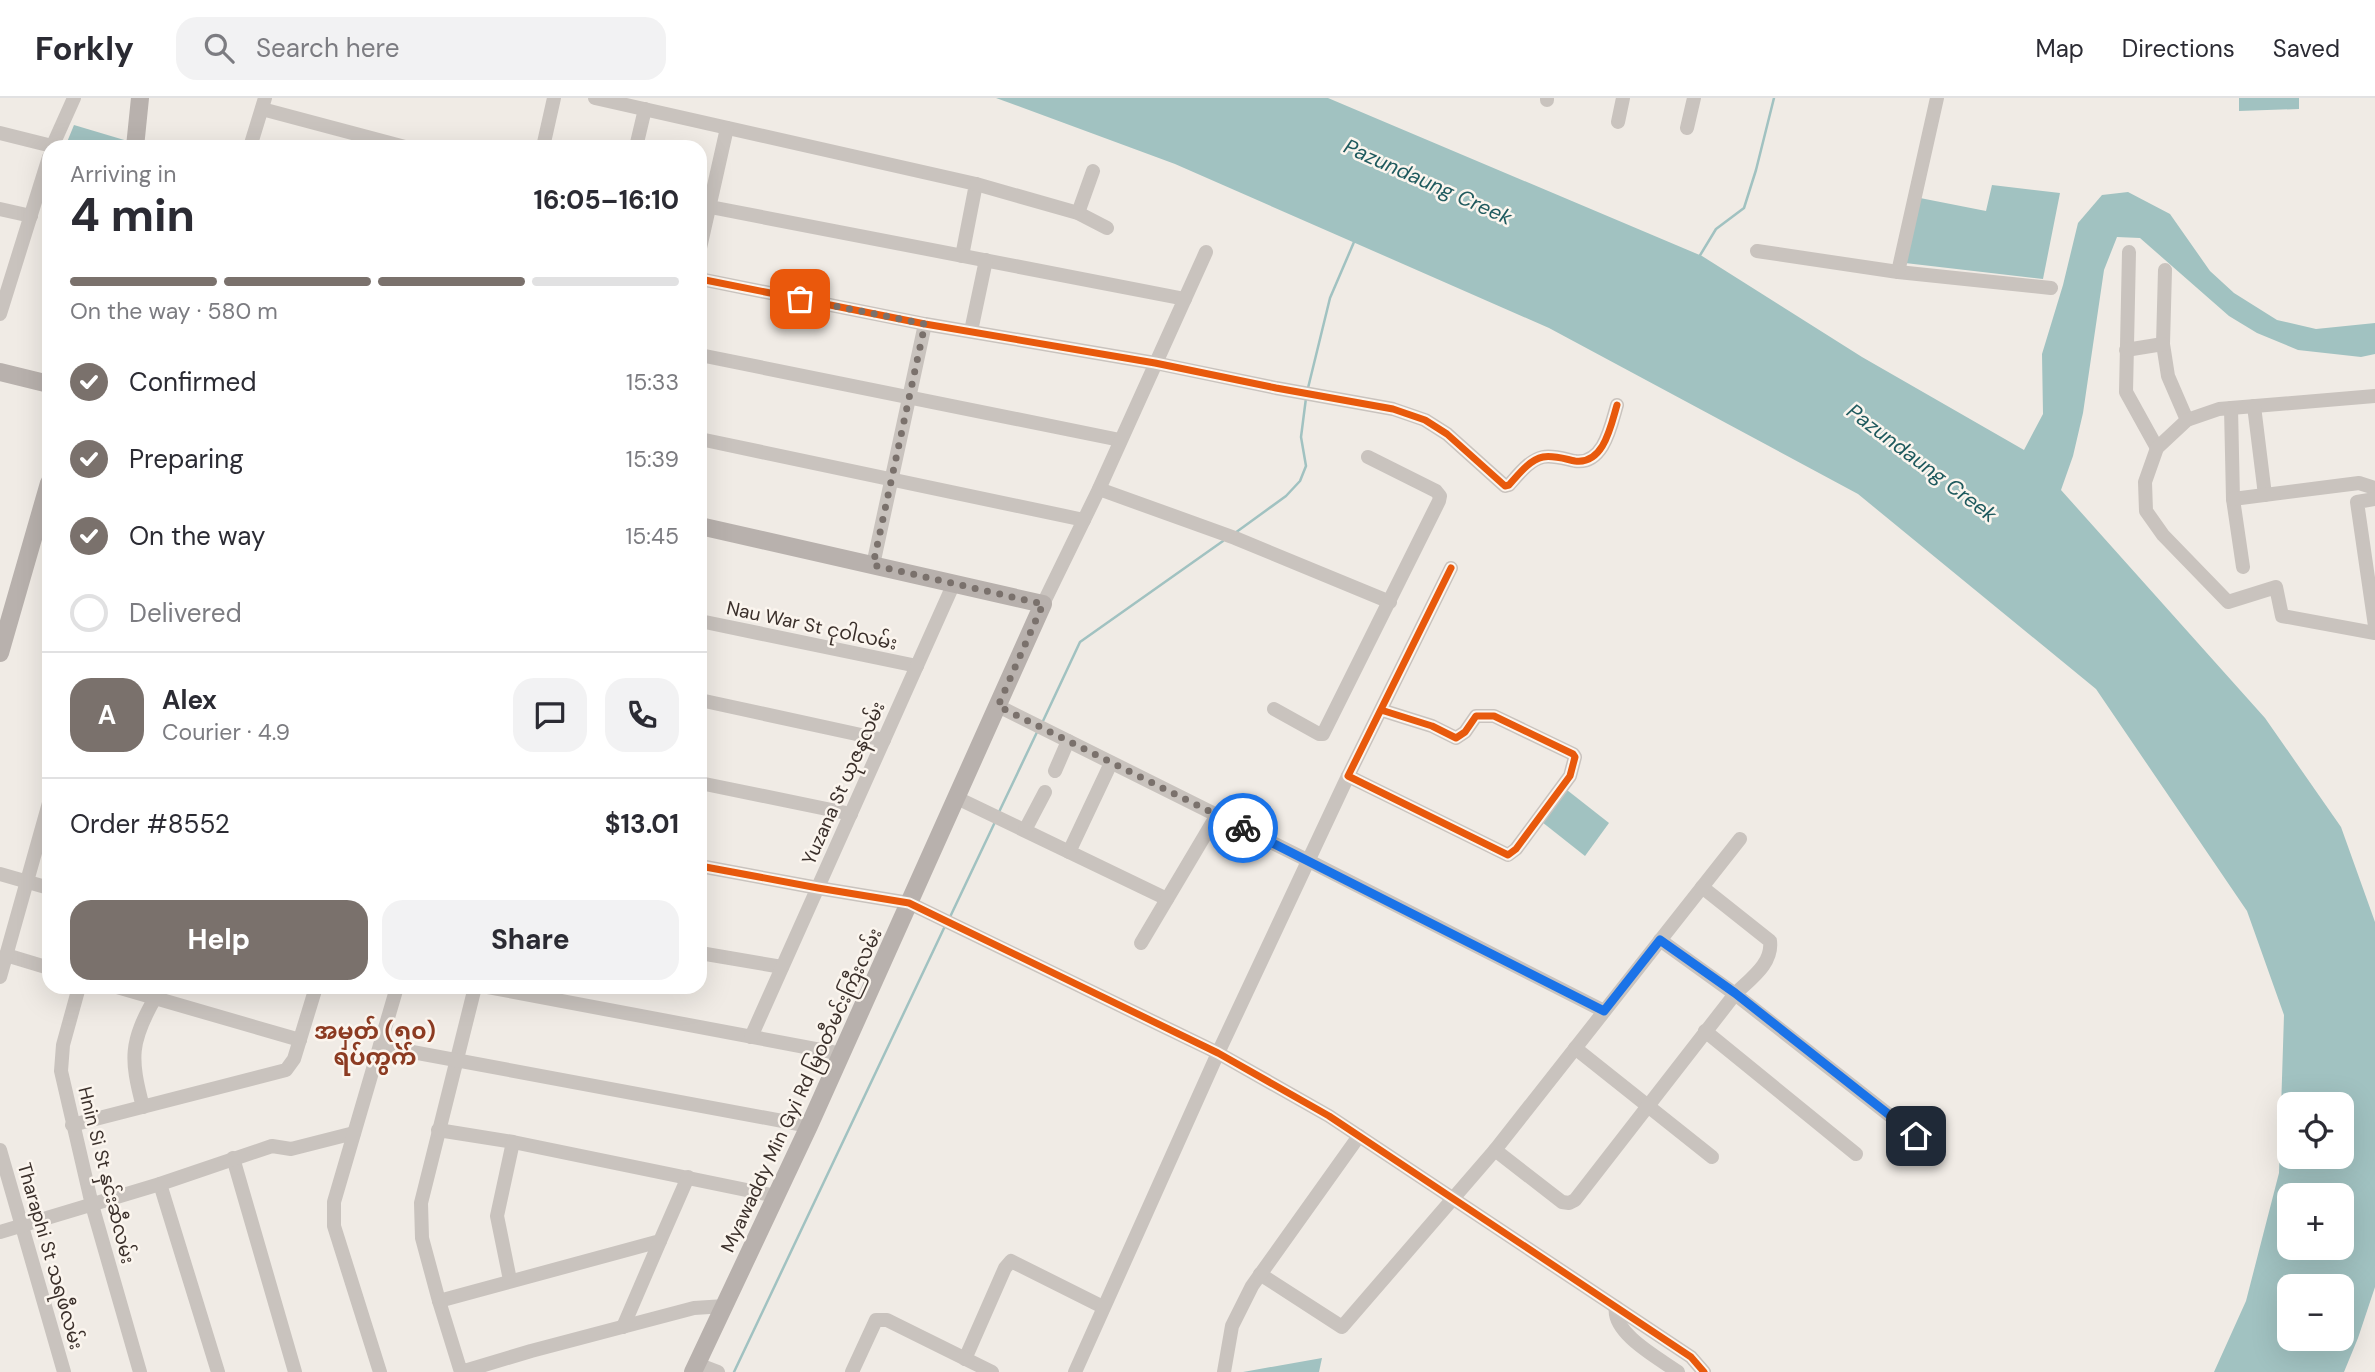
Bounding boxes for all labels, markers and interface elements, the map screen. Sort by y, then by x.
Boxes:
search box [176,17,666,80]
text: Forkly [35,27,134,70]
icon: search [200,29,238,67]
text: Search here [256,31,399,65]
text: Map [2036,33,2084,64]
text: Directions [2122,33,2235,64]
text: Saved [2273,33,2340,64]
water label: Pazundaung Creek [1339,132,1517,232]
text: Arriving in [70,159,176,189]
text: 16:05–16:10 [534,183,679,217]
text: 4 min [70,185,195,245]
pin [770,269,830,329]
icon: bag [781,280,819,318]
text: On the way · 580 m [70,296,278,326]
icon: check [70,363,108,401]
text: Confirmed [129,365,256,399]
text: 15:33 [626,367,679,397]
water label: Pazundaung Creek [1841,397,2003,529]
icon: check [70,440,108,478]
text: Preparing [129,442,244,476]
text: 15:39 [626,444,679,474]
icon: check [70,517,108,555]
text: On the way [129,519,265,553]
text: 15:45 [625,521,679,551]
street label: Nau War St ငုဝါလမ်း [723,593,900,660]
text: Delivered [129,596,242,630]
button: chat [513,678,587,752]
button: phone [605,678,679,752]
text: Alex [162,683,217,717]
street label: Yuzana St ယုဇနလမ်း [794,697,894,870]
text: A [98,698,116,732]
text: Courier · 4.9 [162,717,290,747]
courier [1208,793,1278,863]
text: Order #8552 [70,807,230,841]
text: $13.01 [605,807,679,841]
icon: bike [1224,809,1262,847]
button: Help [70,900,368,980]
button: Share [382,900,679,980]
street label: Myawaddy Min Gyi Rd မြဝတီမင်းကြီးလမ်း [713,923,891,1258]
district label: အမှတ် (၅၀) ရပ်ကွက် [314,1015,436,1076]
street label: Hnin Si St နှင်းဆီလမ်း [69,1083,143,1267]
map controls [2277,1092,2354,1351]
button: locate [2277,1092,2354,1169]
pin [1886,1106,1946,1166]
icon: home [1897,1117,1935,1155]
street label: Tharaphi St သရဖီလမ်း [9,1159,91,1353]
button: + [2277,1183,2354,1260]
button: − [2277,1274,2354,1351]

